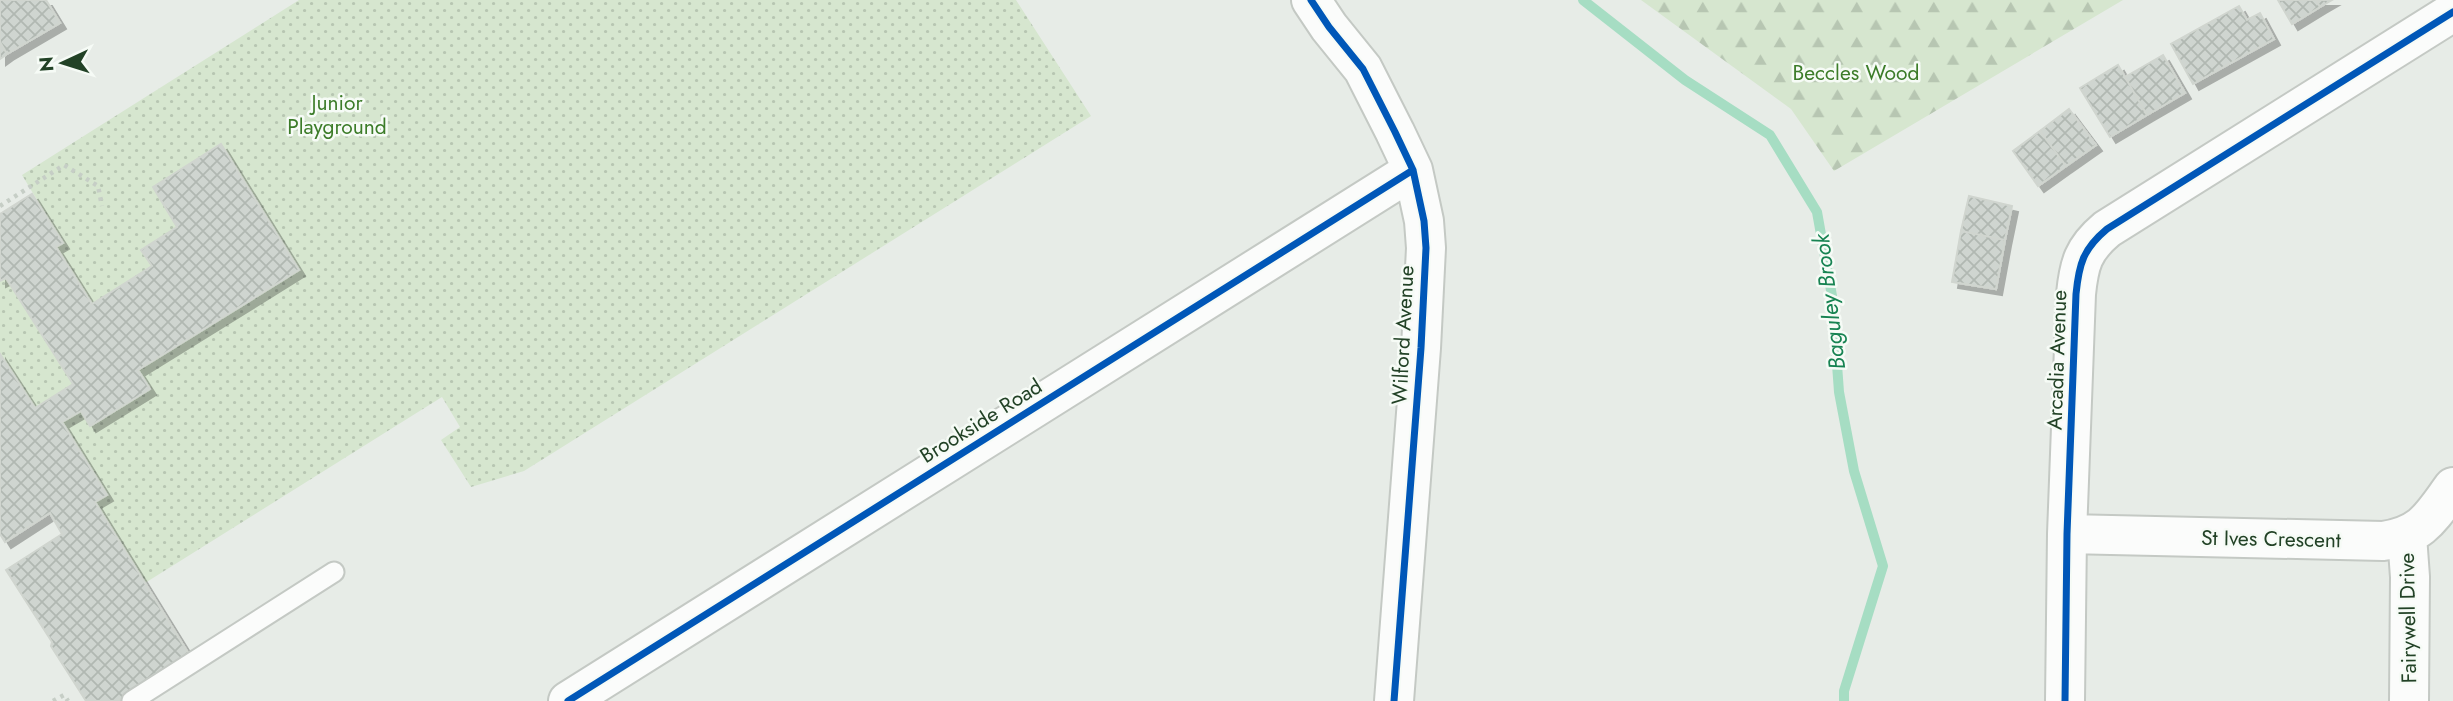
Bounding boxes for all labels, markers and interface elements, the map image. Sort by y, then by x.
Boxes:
north arrow [28,28,98,98]
text: N [33,56,61,73]
park label: Beccles Wood [1792,58,1920,88]
park label: Junior Playground [287,88,387,142]
water label: Baguley Brook [1804,231,1854,372]
street label: Wilford Avenue [1384,264,1422,405]
street label: Arcadia Avenue [2040,289,2074,431]
street label: Brookside Road [914,371,1048,471]
street label: St Ives Crescent [2201,523,2341,555]
street label: Fairywell Drive [2392,552,2424,684]

